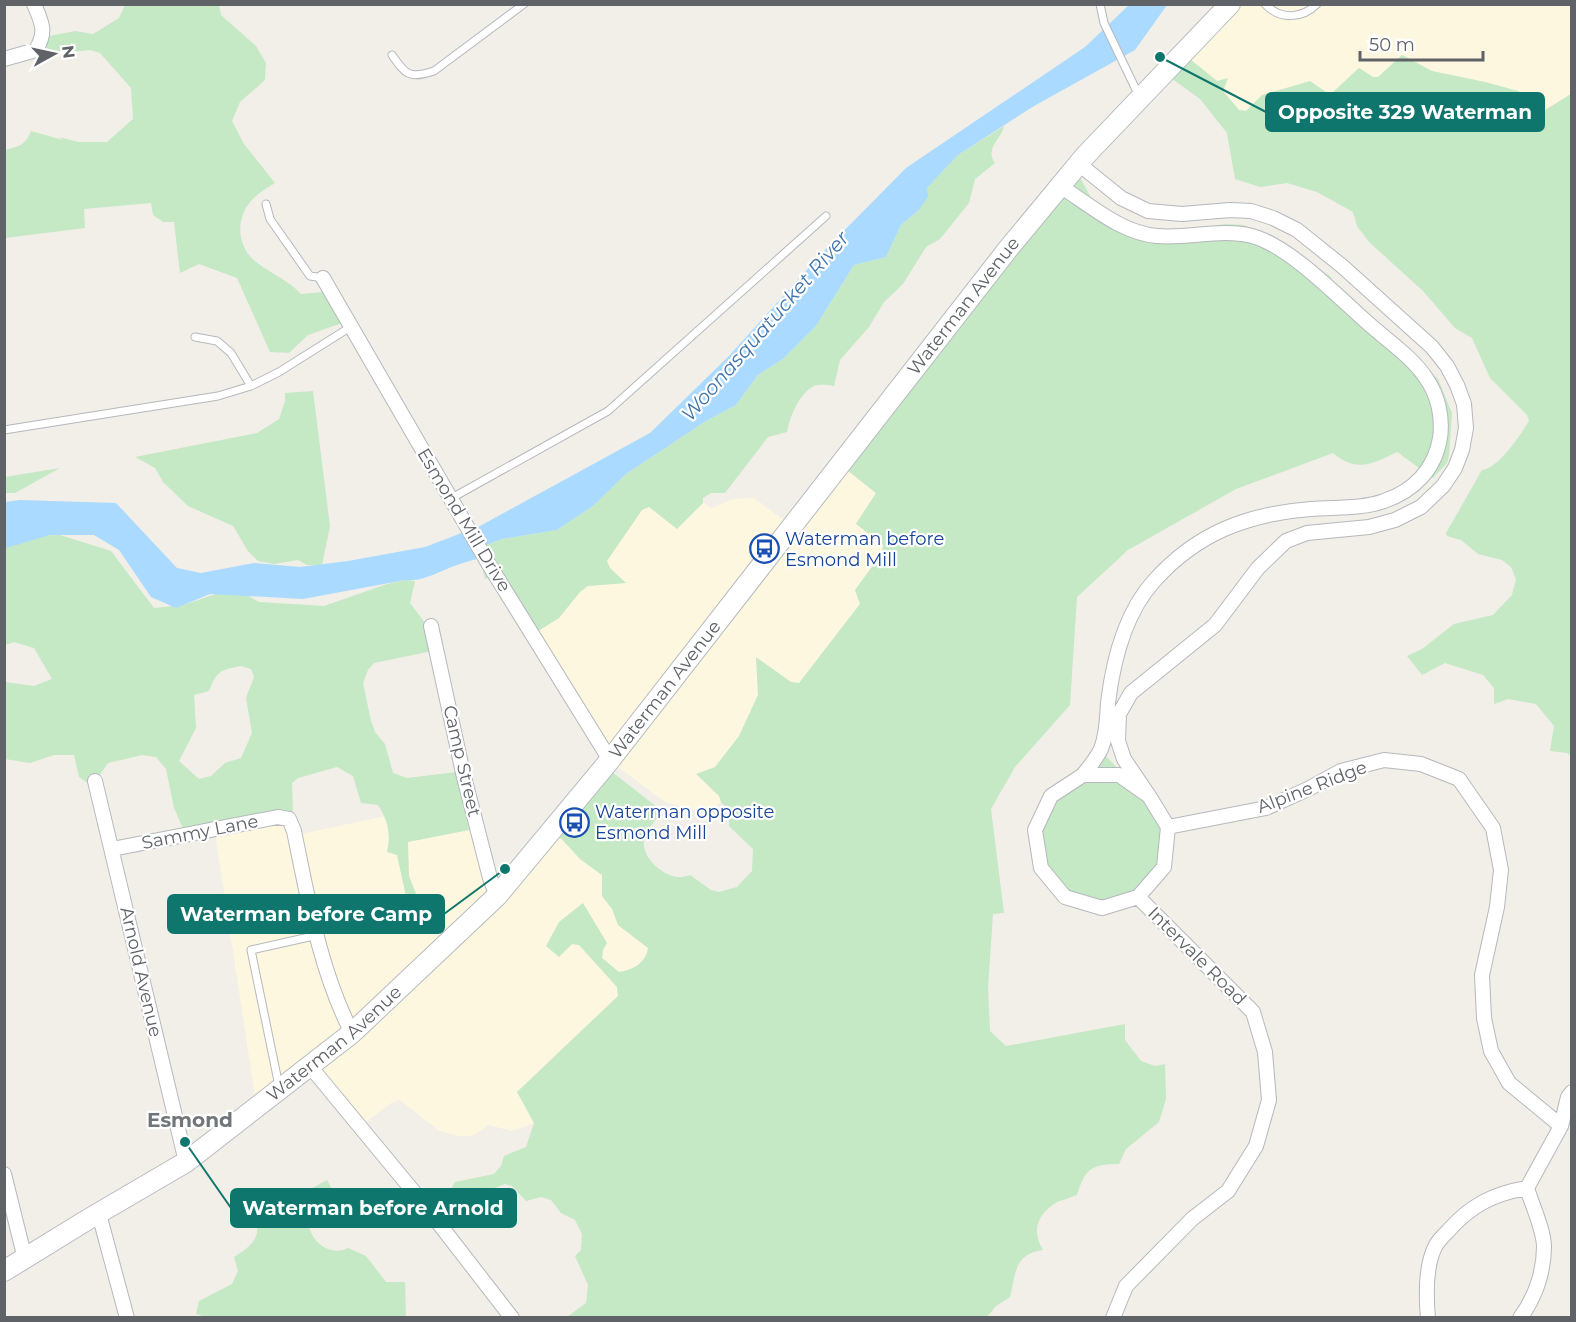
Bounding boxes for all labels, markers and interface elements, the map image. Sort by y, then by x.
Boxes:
north arrow [24,24,84,84]
scale bar [1360,24,1483,62]
text: 50 m [1369,34,1415,56]
text: N [58,44,79,60]
callout: Opposite 329 Waterman [1266,93,1544,131]
text: Opposite 329 Waterman [1278,100,1532,124]
water label: Woonasquatucket River [676,226,854,426]
street label: Waterman Avenue [903,233,1024,380]
street label: Esmond Mill Drive [412,444,516,596]
place label: Waterman before Esmond Mill [785,528,944,571]
bus stop icon: Waterman before Esmond Mill [748,533,780,565]
street label: Waterman Avenue [604,616,726,763]
street label: Camp Street [438,703,486,819]
street label: Alpine Ridge [1254,756,1370,818]
place label: Waterman opposite Esmond Mill [595,801,775,844]
bus stop icon: Waterman opposite Esmond Mill [558,806,590,838]
street label: Sammy Lane [140,810,260,854]
callout: Waterman before Camp [168,895,444,933]
text: Waterman before Camp [180,902,432,926]
street label: Intervale Road [1143,902,1251,1010]
street label: Arnold Avenue [115,905,167,1039]
street label: Waterman Avenue [262,981,406,1106]
district label: Esmond [147,1108,233,1132]
callout: Waterman before Arnold [231,1189,516,1227]
text: Waterman before Arnold [242,1196,504,1220]

